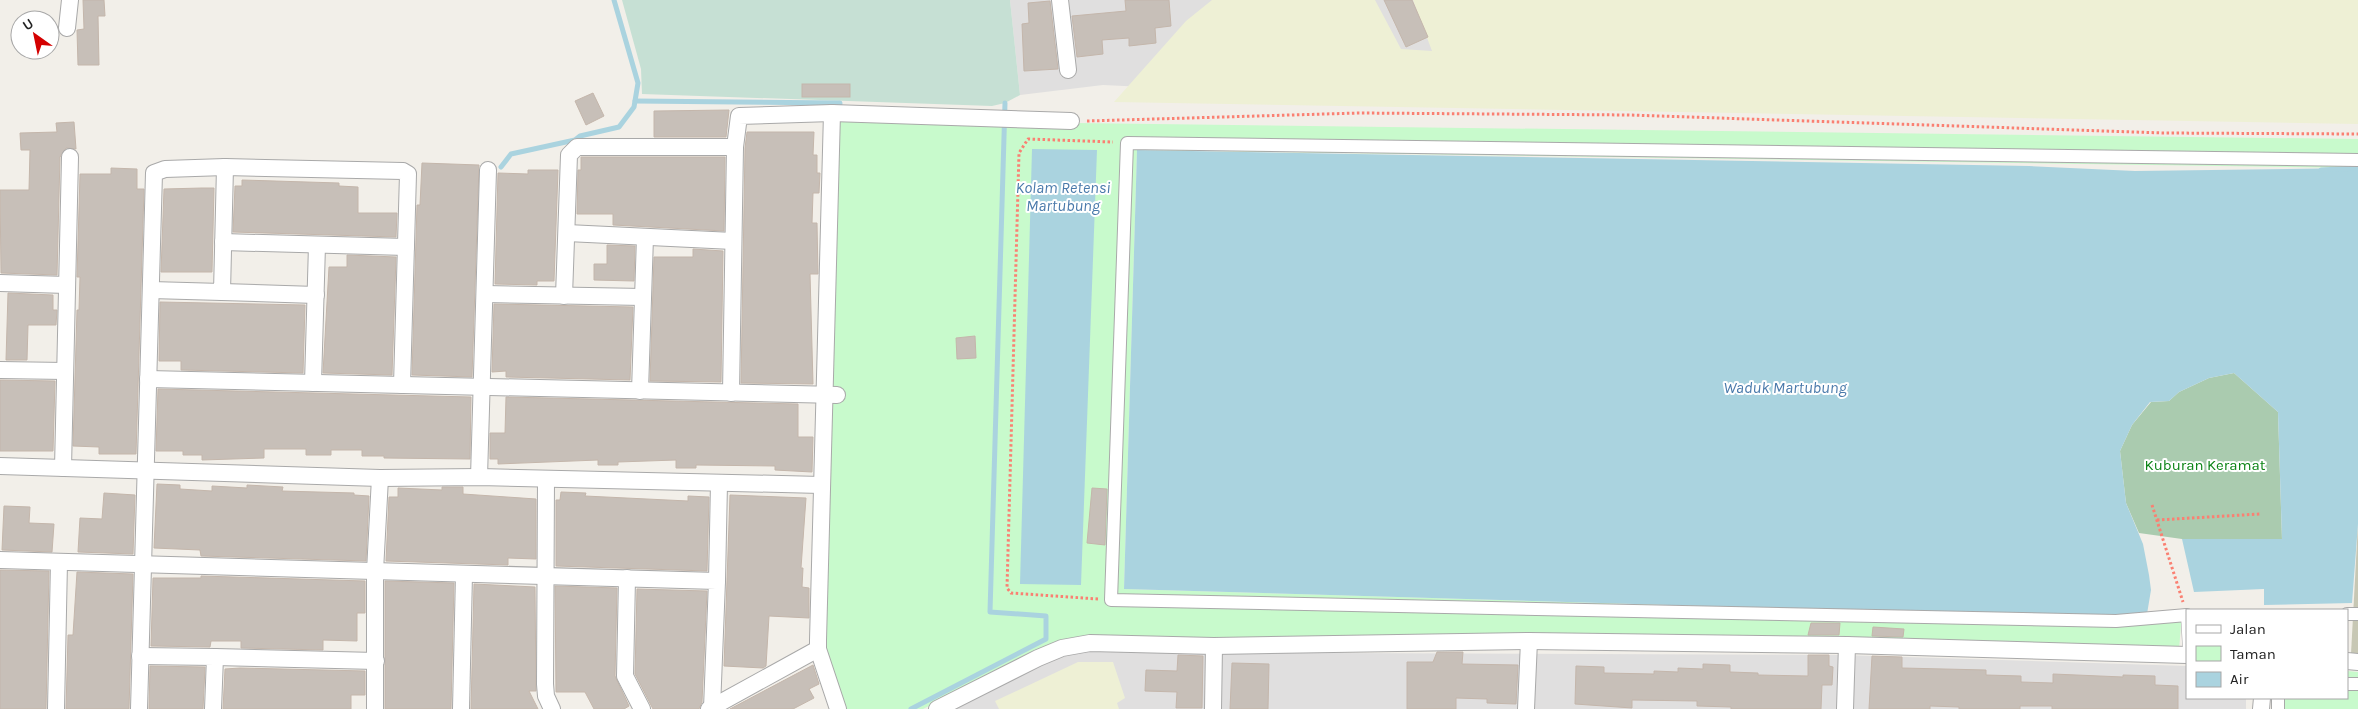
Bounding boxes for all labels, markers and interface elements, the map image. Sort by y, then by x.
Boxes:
north arrow [10,10,60,60]
text: U [20,15,37,34]
water label: Kolam Retensi Martubung [1015,178,1111,215]
water label: Waduk Martubung [1723,378,1847,397]
park label: Kuburan Keramat [2145,456,2266,474]
legend [2186,609,2348,699]
text: Jalan [2230,620,2266,638]
text: Taman [2230,645,2276,663]
text: Air [2230,670,2249,688]

